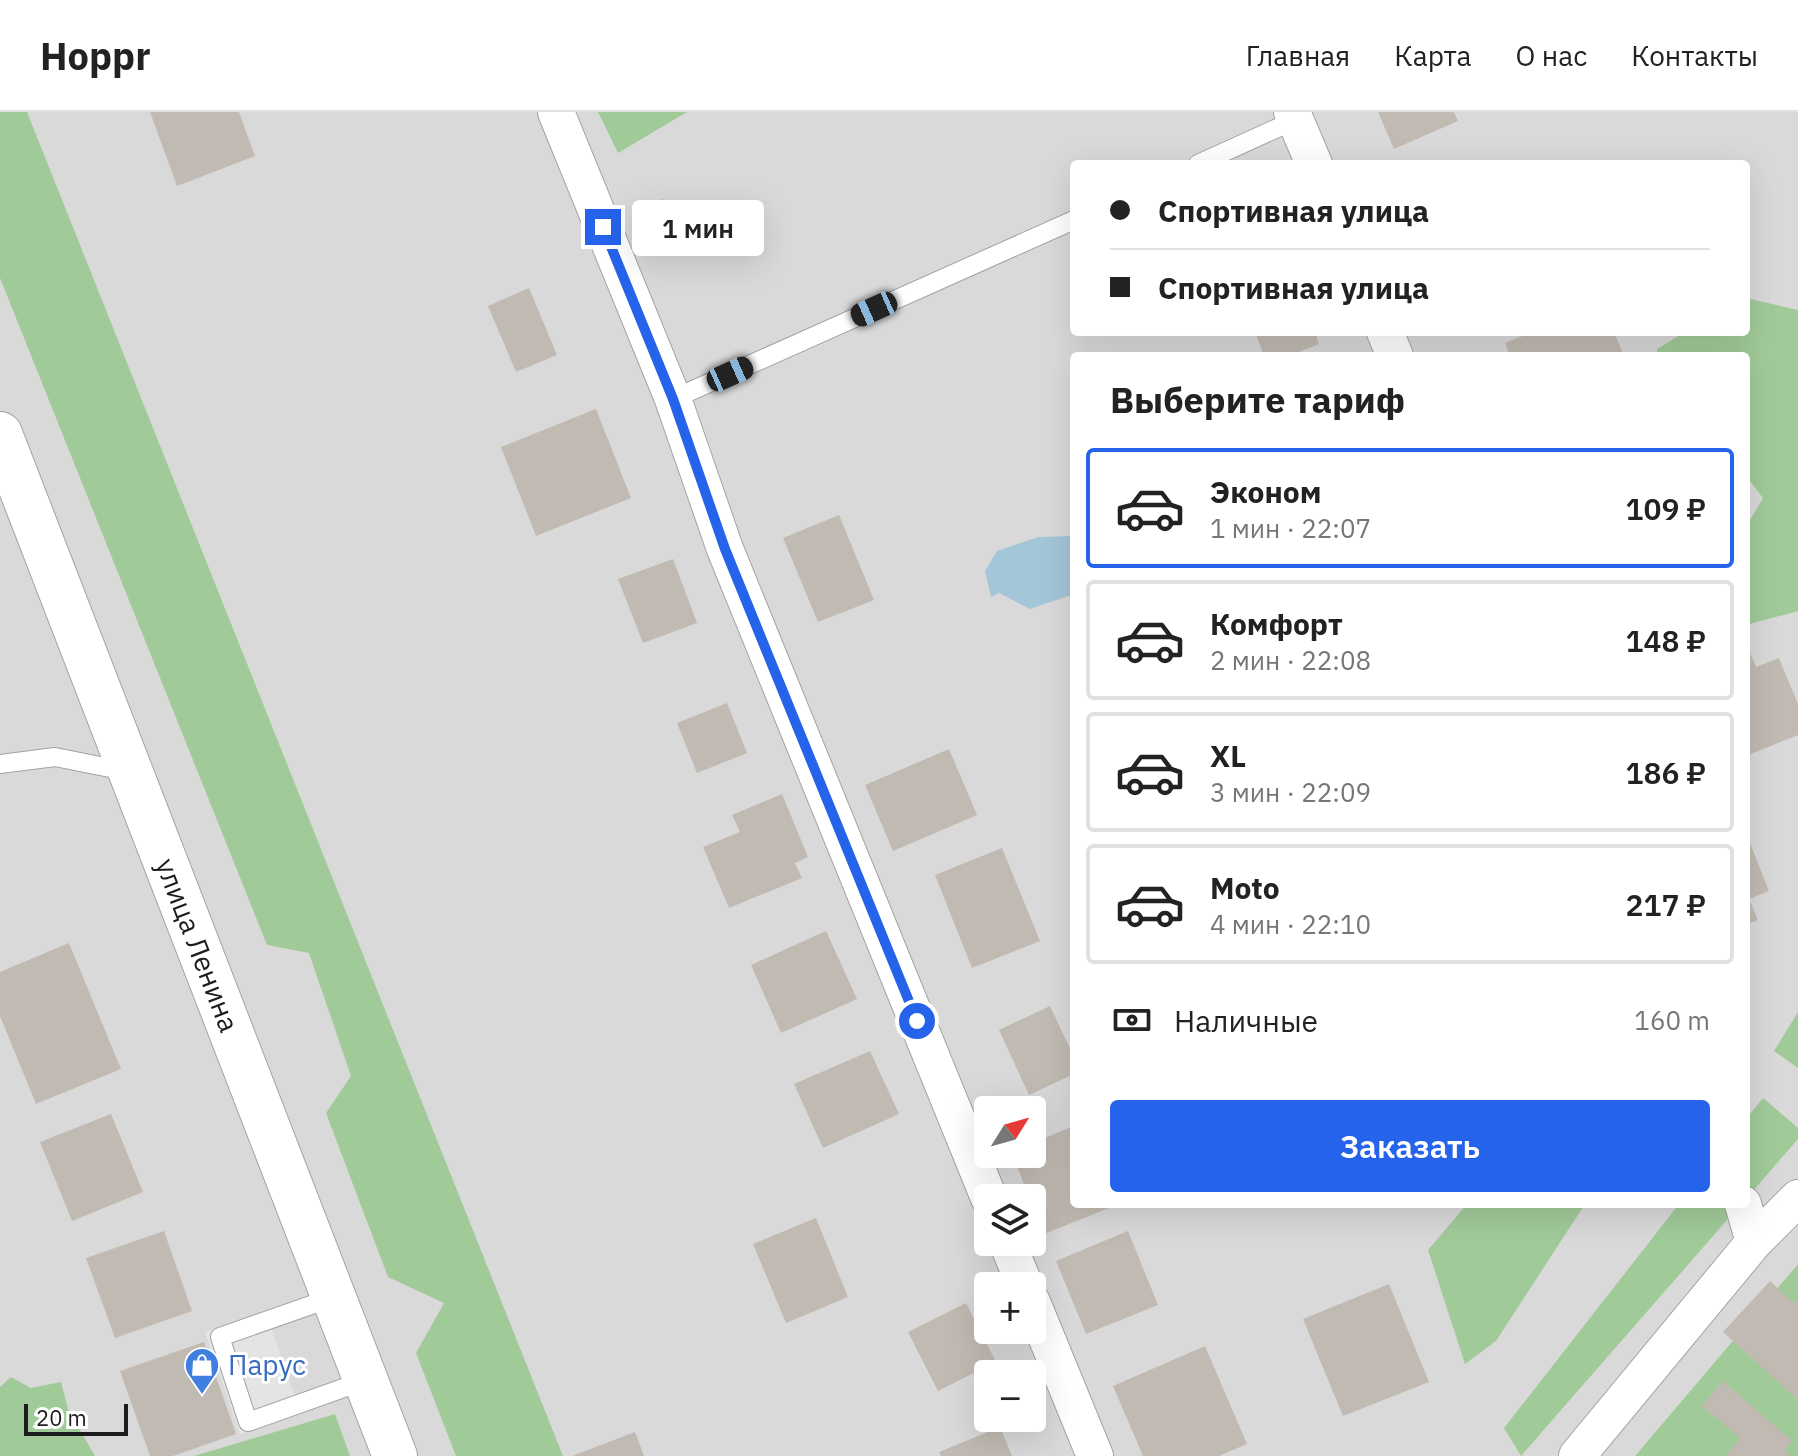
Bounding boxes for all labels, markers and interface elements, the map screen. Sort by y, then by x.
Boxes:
text: Hoppr [40,31,151,80]
text: Главная [1246,37,1350,74]
text: Карта [1394,37,1471,74]
text: О нас [1515,37,1587,74]
text: Контакты [1631,37,1758,74]
text: Спортивная улица [1158,191,1429,230]
callout: 1 мин [631,199,763,255]
route end [585,209,621,245]
text: 1 мин [662,211,734,245]
text: Спортивная улица [1158,268,1429,307]
car [847,288,901,330]
car [703,353,757,395]
text: Выберите тариф [1110,376,1405,423]
icon: car [1114,472,1186,544]
text: Эконом [1210,472,1321,511]
text: 109 ₽ [1625,489,1706,528]
text: 1 мин · 22:07 [1210,511,1371,545]
icon: car [1114,604,1186,676]
text: Комфорт [1210,604,1343,643]
text: 148 ₽ [1625,621,1706,660]
text: 2 мин · 22:08 [1210,643,1371,677]
icon: car [1114,736,1186,808]
text: XL [1210,736,1246,775]
text: 186 ₽ [1625,753,1706,792]
text: 3 мин · 22:09 [1210,775,1371,809]
street label: улица Ленина [148,853,248,1037]
icon: car [1114,868,1186,940]
text: Moto [1210,868,1280,907]
text: 217 ₽ [1625,885,1706,924]
text: 4 мин · 22:10 [1210,907,1371,941]
icon: cash [1110,998,1154,1042]
text: Наличные [1174,1001,1318,1040]
route start [899,1003,935,1039]
text: 160 m [1634,1003,1710,1037]
north arrow [974,1096,1046,1168]
map controls [974,1096,1046,1432]
button: Заказать [1110,1100,1710,1192]
button: layers [974,1184,1046,1256]
button: + [974,1272,1046,1344]
shop icon: Парус [183,1346,221,1396]
place label: Парус [228,1346,306,1383]
button: − [974,1360,1046,1432]
scale bar [24,1400,128,1436]
text: 20 m [36,1403,87,1432]

